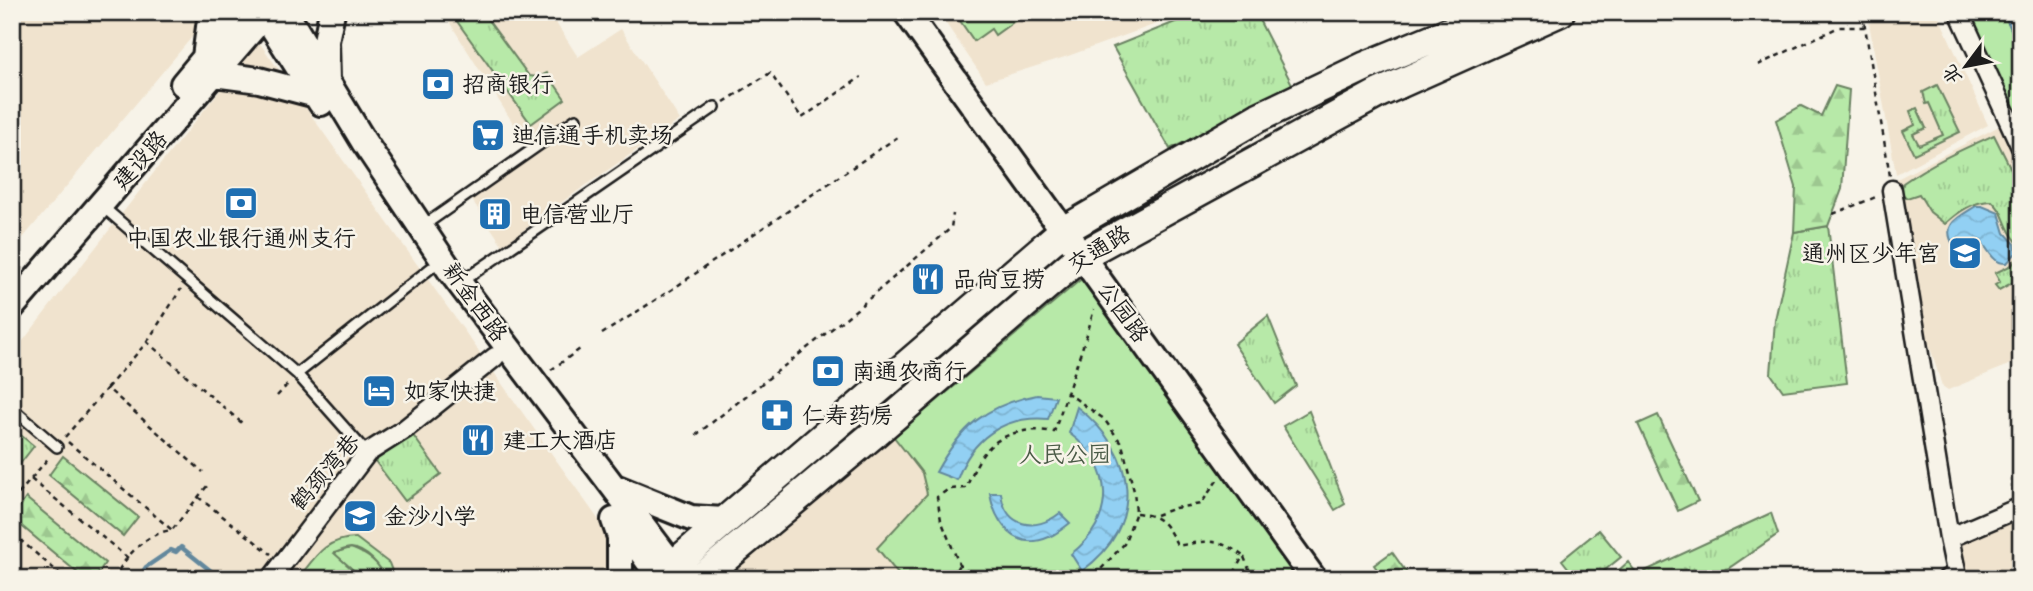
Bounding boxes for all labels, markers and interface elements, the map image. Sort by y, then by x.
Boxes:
north arrow [1932,32,2002,102]
text: 北 [1933,58,1971,92]
place label: 招商银行 [462,64,554,105]
bank icon: 招商银行 [419,65,457,103]
place label: 迪信通手机卖场 [512,115,673,156]
supermarket icon: 迪信通手机卖场 [469,116,507,154]
street label: 建设路 [102,121,178,199]
bank icon: 中国农业银行通州支行 [222,184,260,222]
place label: 电信营业厅 [520,194,635,235]
building icon: 电信营业厅 [476,195,514,233]
street label: 交通路 [1059,213,1139,285]
place label: 中国农业银行通州支行 [126,218,356,259]
place label: 通州区少年宫 [1802,233,1940,274]
school or university icon: 通州区少年宫 [1946,234,1984,272]
street label: 新金西路 [431,253,519,351]
place label: 品尚豆捞 [953,259,1045,300]
restaurant icon: 品尚豆捞 [909,260,947,298]
street label: 公园路 [1086,272,1160,352]
place label: 南通农商行 [852,351,967,392]
bank icon: 南通农商行 [809,352,847,390]
place label: 如家快捷 [404,371,496,412]
hotel icon: 如家快捷 [360,372,398,410]
place label: 仁寿药房 [802,395,894,436]
pharmacy icon: 仁寿药房 [758,396,796,434]
place label: 建工大酒店 [503,420,618,461]
restaurant icon: 建工大酒店 [459,421,497,459]
street label: 鹤颈湾巷 [279,423,371,520]
park label: 人民公园 [1019,434,1111,475]
place label: 金沙小学 [384,496,476,537]
school or university icon: 金沙小学 [341,497,379,535]

